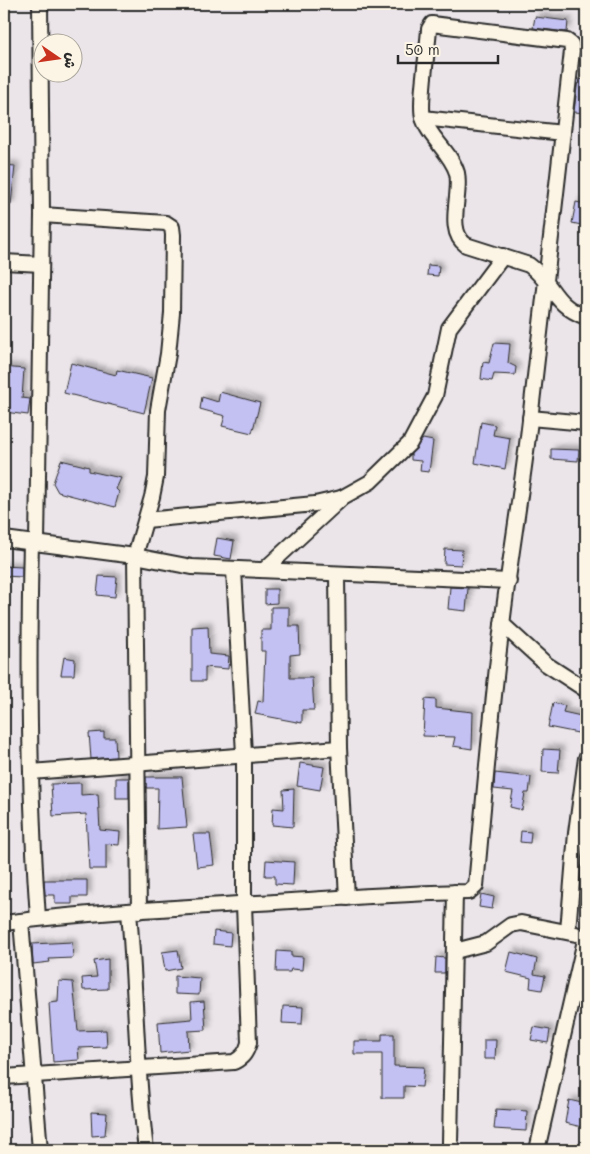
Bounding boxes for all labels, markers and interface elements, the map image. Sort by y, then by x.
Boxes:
north arrow [32,32,82,82]
scale bar [398,32,498,64]
text: 50 m [405,39,440,59]
text: ش [60,51,82,71]

